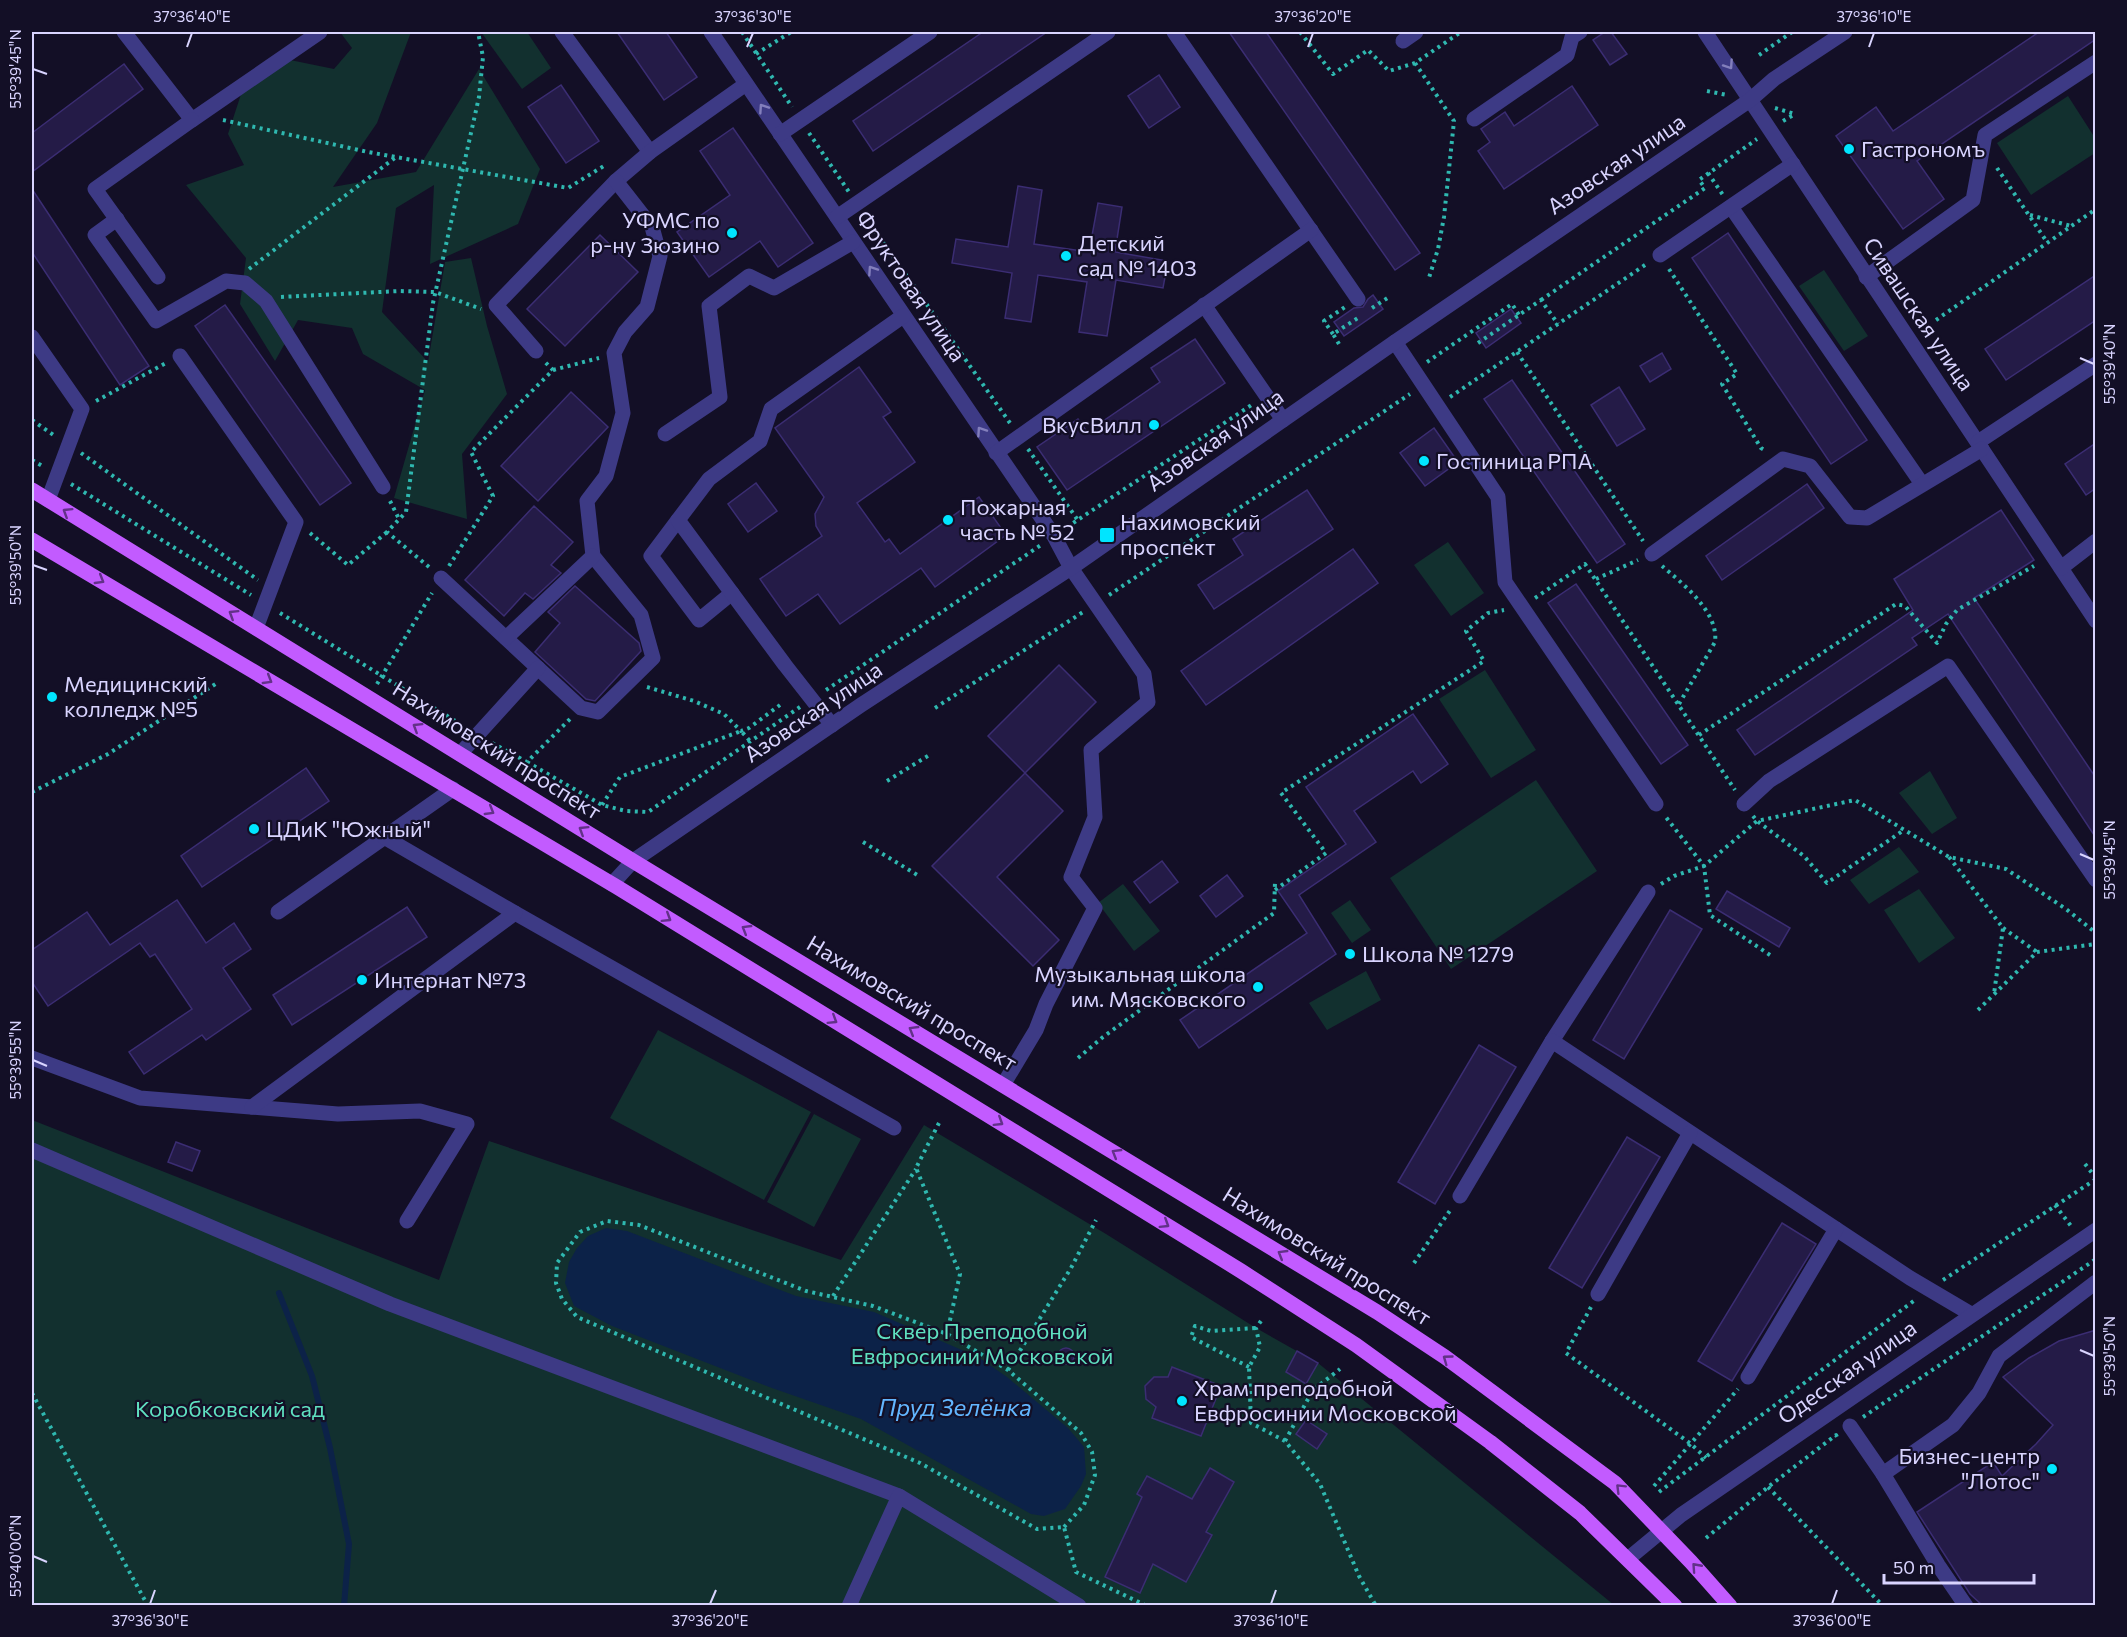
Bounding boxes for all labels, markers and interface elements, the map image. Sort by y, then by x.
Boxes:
text: 37°36'40"E [153,7,231,25]
text: 37°36'30"E [714,7,792,25]
text: 37°36'20"E [1275,7,1352,25]
text: 37°36'10"E [1837,7,1912,25]
text: 55°39'45"N [6,29,24,109]
one-way arrow [1721,59,1732,70]
one-way arrow [759,104,770,115]
street label: Азовская улица [1542,107,1690,220]
place label: Гастрономъ [1861,135,1985,162]
marker: Гастрономъ [1842,142,1856,156]
street label: Фруктовая улица [851,205,972,367]
place label: УФМС по р-ну Зюзино [590,206,720,258]
marker: УФМС по р-ну Зюзино [725,226,739,240]
place label: Детский сад № 1403 [1078,229,1197,281]
street label: Сивашская улица [1858,232,1981,395]
marker: Детский сад № 1403 [1059,249,1073,263]
one-way arrow [868,265,879,276]
text: 55°39'40"N [2100,324,2118,404]
street label: Азовская улица [1141,382,1288,497]
place label: ВкусВилл [1042,411,1142,438]
marker: ВкусВилл [1147,418,1161,432]
one-way arrow [977,427,988,438]
place label: Гостиница РПА [1436,447,1593,474]
marker: Гостиница РПА [1417,454,1431,468]
place label: Пожарная часть № 52 [960,493,1075,545]
one-way arrow [63,507,73,519]
place label: Нахимовский проспект [1120,508,1261,560]
marker: Пожарная часть № 52 [941,513,955,527]
text: 55°39'50"N [6,525,24,605]
marker: Нахимовский проспект [1098,526,1116,544]
one-way arrow [94,573,104,585]
one-way arrow [229,609,239,621]
street label: Азовская улица [739,655,887,768]
place label: Медицинский колледж №5 [64,670,208,722]
one-way arrow [262,672,272,684]
street label: Нахимовский проспект [388,674,606,825]
marker: Медицинский колледж №5 [45,690,59,704]
one-way arrow [413,723,423,735]
one-way arrow [484,804,494,815]
place label: ЦДиК "Южный" [266,815,431,842]
text: 55°39'45"N [2100,820,2118,900]
marker: ЦДиК "Южный" [247,822,261,836]
one-way arrow [579,825,589,837]
one-way arrow [661,910,671,922]
one-way arrow [742,925,752,936]
street label: Нахимовский проспект [802,929,1022,1076]
place label: Школа № 1279 [1362,940,1514,967]
marker: Школа № 1279 [1343,947,1357,961]
place label: Музыкальная школа им. Мясковского [1034,960,1246,1012]
place label: Интернат №73 [374,966,526,993]
marker: Интернат №73 [355,973,369,987]
marker: Музыкальная школа им. Мясковского [1251,980,1265,994]
one-way arrow [827,1012,837,1024]
text: 55°39'55"N [6,1020,24,1100]
one-way arrow [909,1025,919,1037]
one-way arrow [993,1115,1003,1127]
one-way arrow [1112,1148,1122,1160]
street label: Нахимовский проспект [1218,1180,1436,1331]
one-way arrow [1159,1217,1169,1229]
one-way arrow [1278,1250,1288,1262]
street label: Одесская улица [1772,1314,1921,1429]
text: 55°39'50"N [2100,1316,2118,1396]
park label: Сквер Преподобной Евфросинии Московской [851,1317,1113,1369]
one-way arrow [1442,1355,1453,1366]
place label: Храм преподобной Евфросинии Московской [1194,1374,1457,1426]
water label: Пруд Зелёнка [878,1392,1032,1421]
marker: Храм преподобной Евфросинии Московской [1175,1394,1189,1408]
park label: Коробковский сад [135,1395,325,1422]
place label: Бизнес-центр "Лотос" [1899,1442,2040,1494]
marker: Бизнес-центр "Лотос" [2045,1462,2059,1476]
one-way arrow [1616,1485,1627,1496]
text: 55°40'00"N [6,1515,24,1597]
scale bar [1884,1547,2034,1585]
text: 50 m [1893,1556,1934,1578]
one-way arrow [1692,1563,1703,1574]
text: 37°36'30"E [111,1611,189,1629]
text: 37°36'20"E [672,1611,749,1629]
text: 37°36'10"E [1234,1611,1309,1629]
text: 37°36'00"E [1793,1611,1871,1629]

